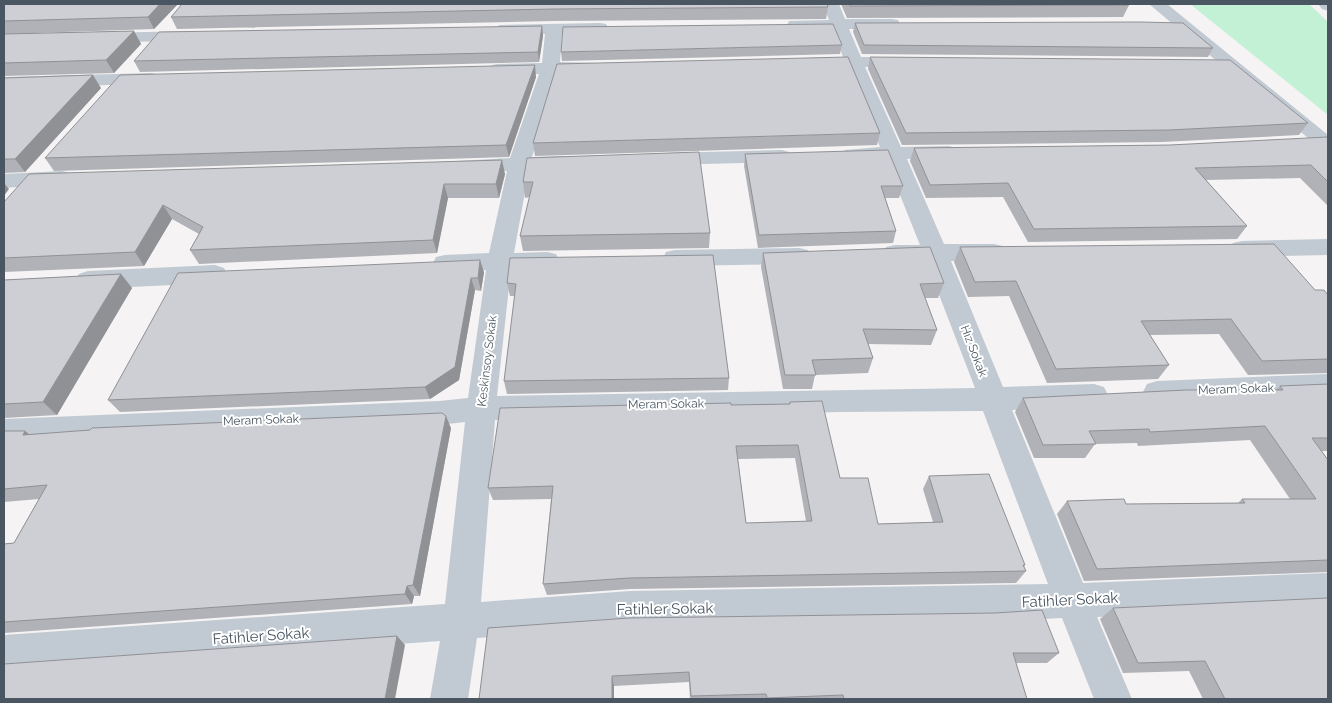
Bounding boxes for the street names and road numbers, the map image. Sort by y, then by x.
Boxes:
street label: Keskinsoy Sokak [474,314,500,407]
street label: Hız Sokak [958,323,990,379]
street label: Meram Sokak [1198,381,1275,397]
street label: Meram Sokak [628,396,705,412]
street label: Meram Sokak [223,412,300,428]
street label: Fatihler Sokak [1021,588,1119,612]
street label: Fatihler Sokak [616,599,714,619]
street label: Fatihler Sokak [212,624,310,648]

